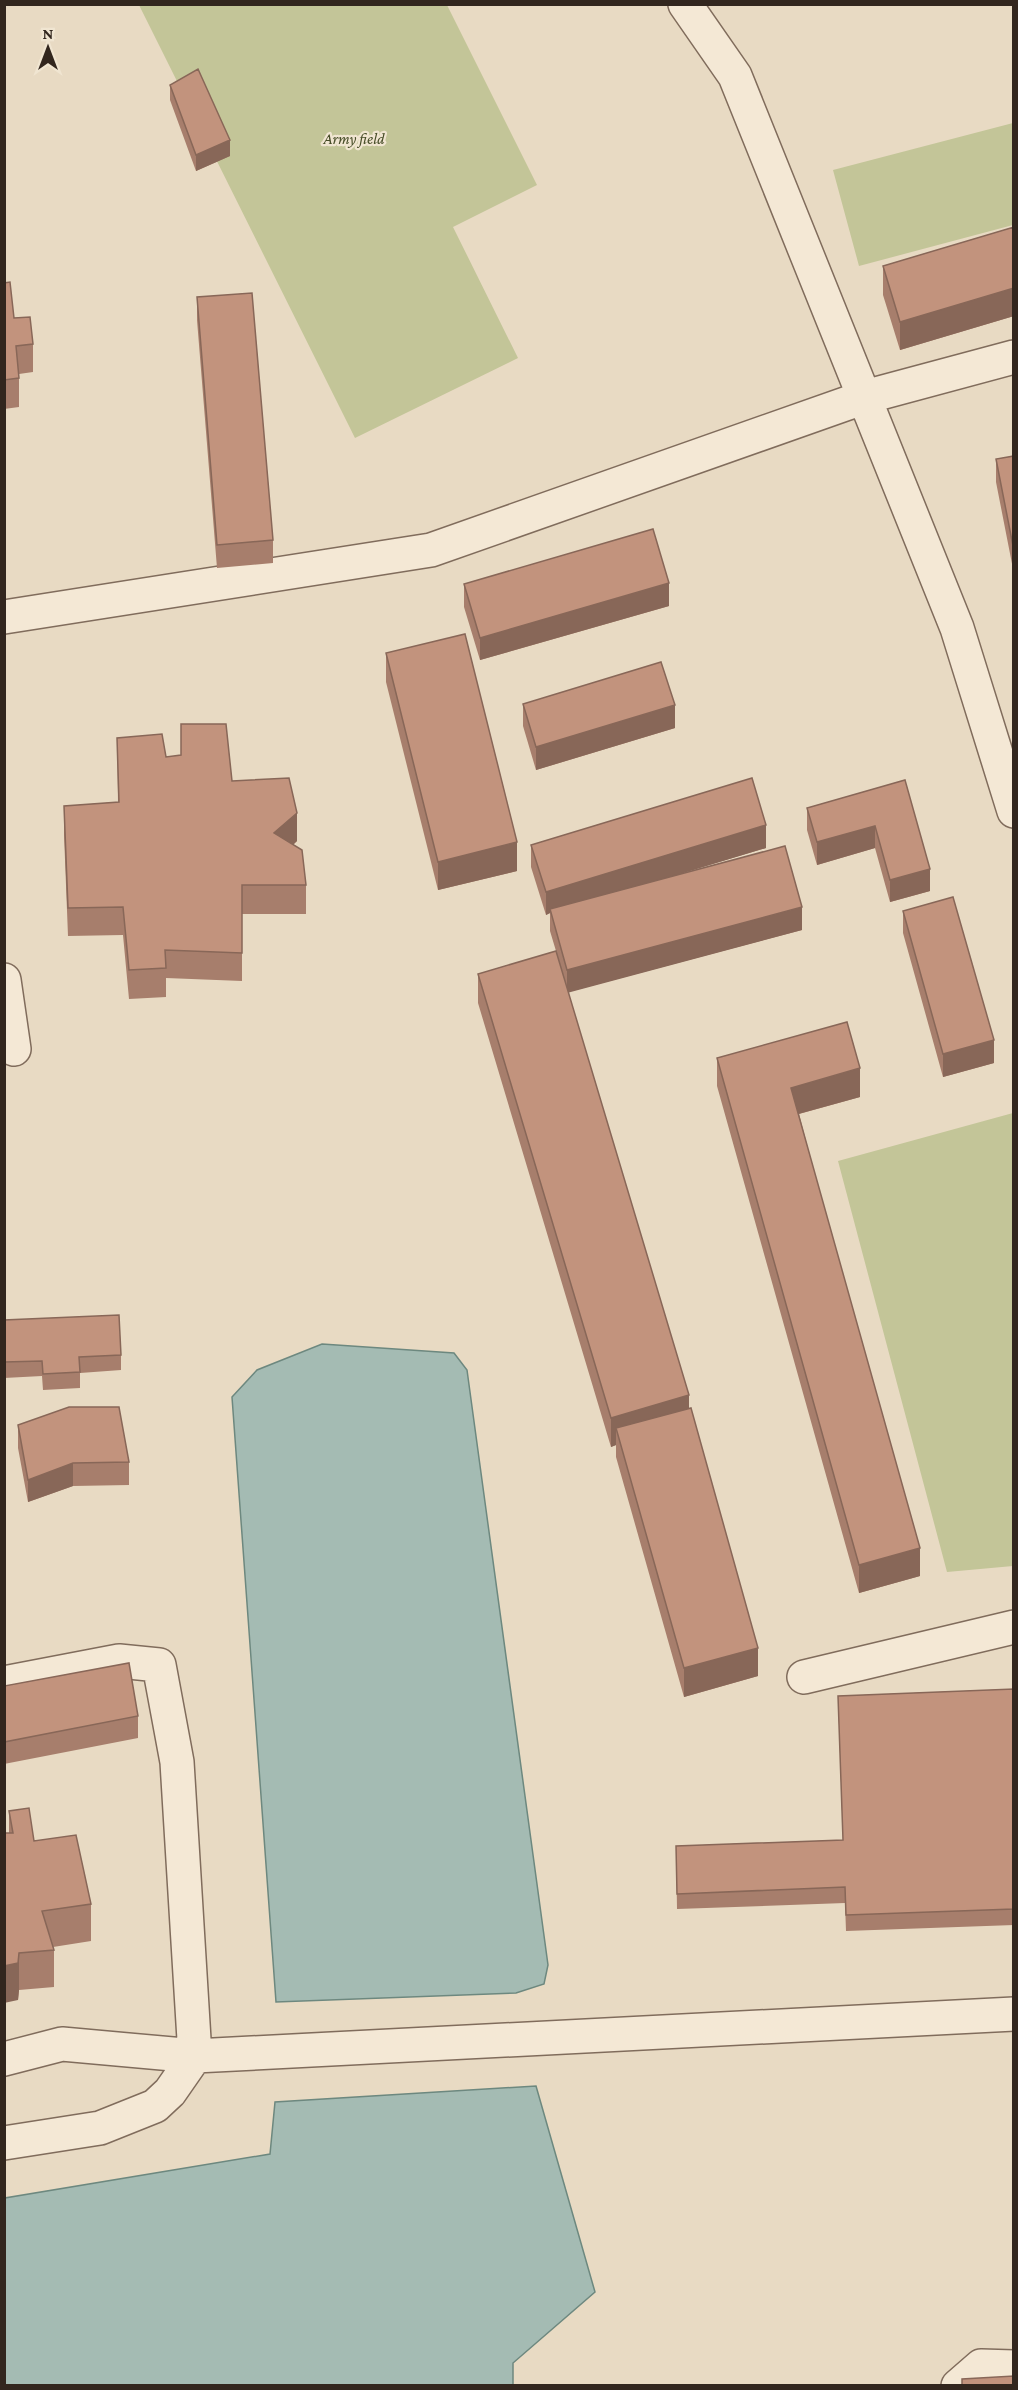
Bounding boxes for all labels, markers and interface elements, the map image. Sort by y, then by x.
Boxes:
north arrow [18,18,78,78]
text: N [43,25,54,42]
park label: Army field [322,130,385,148]

